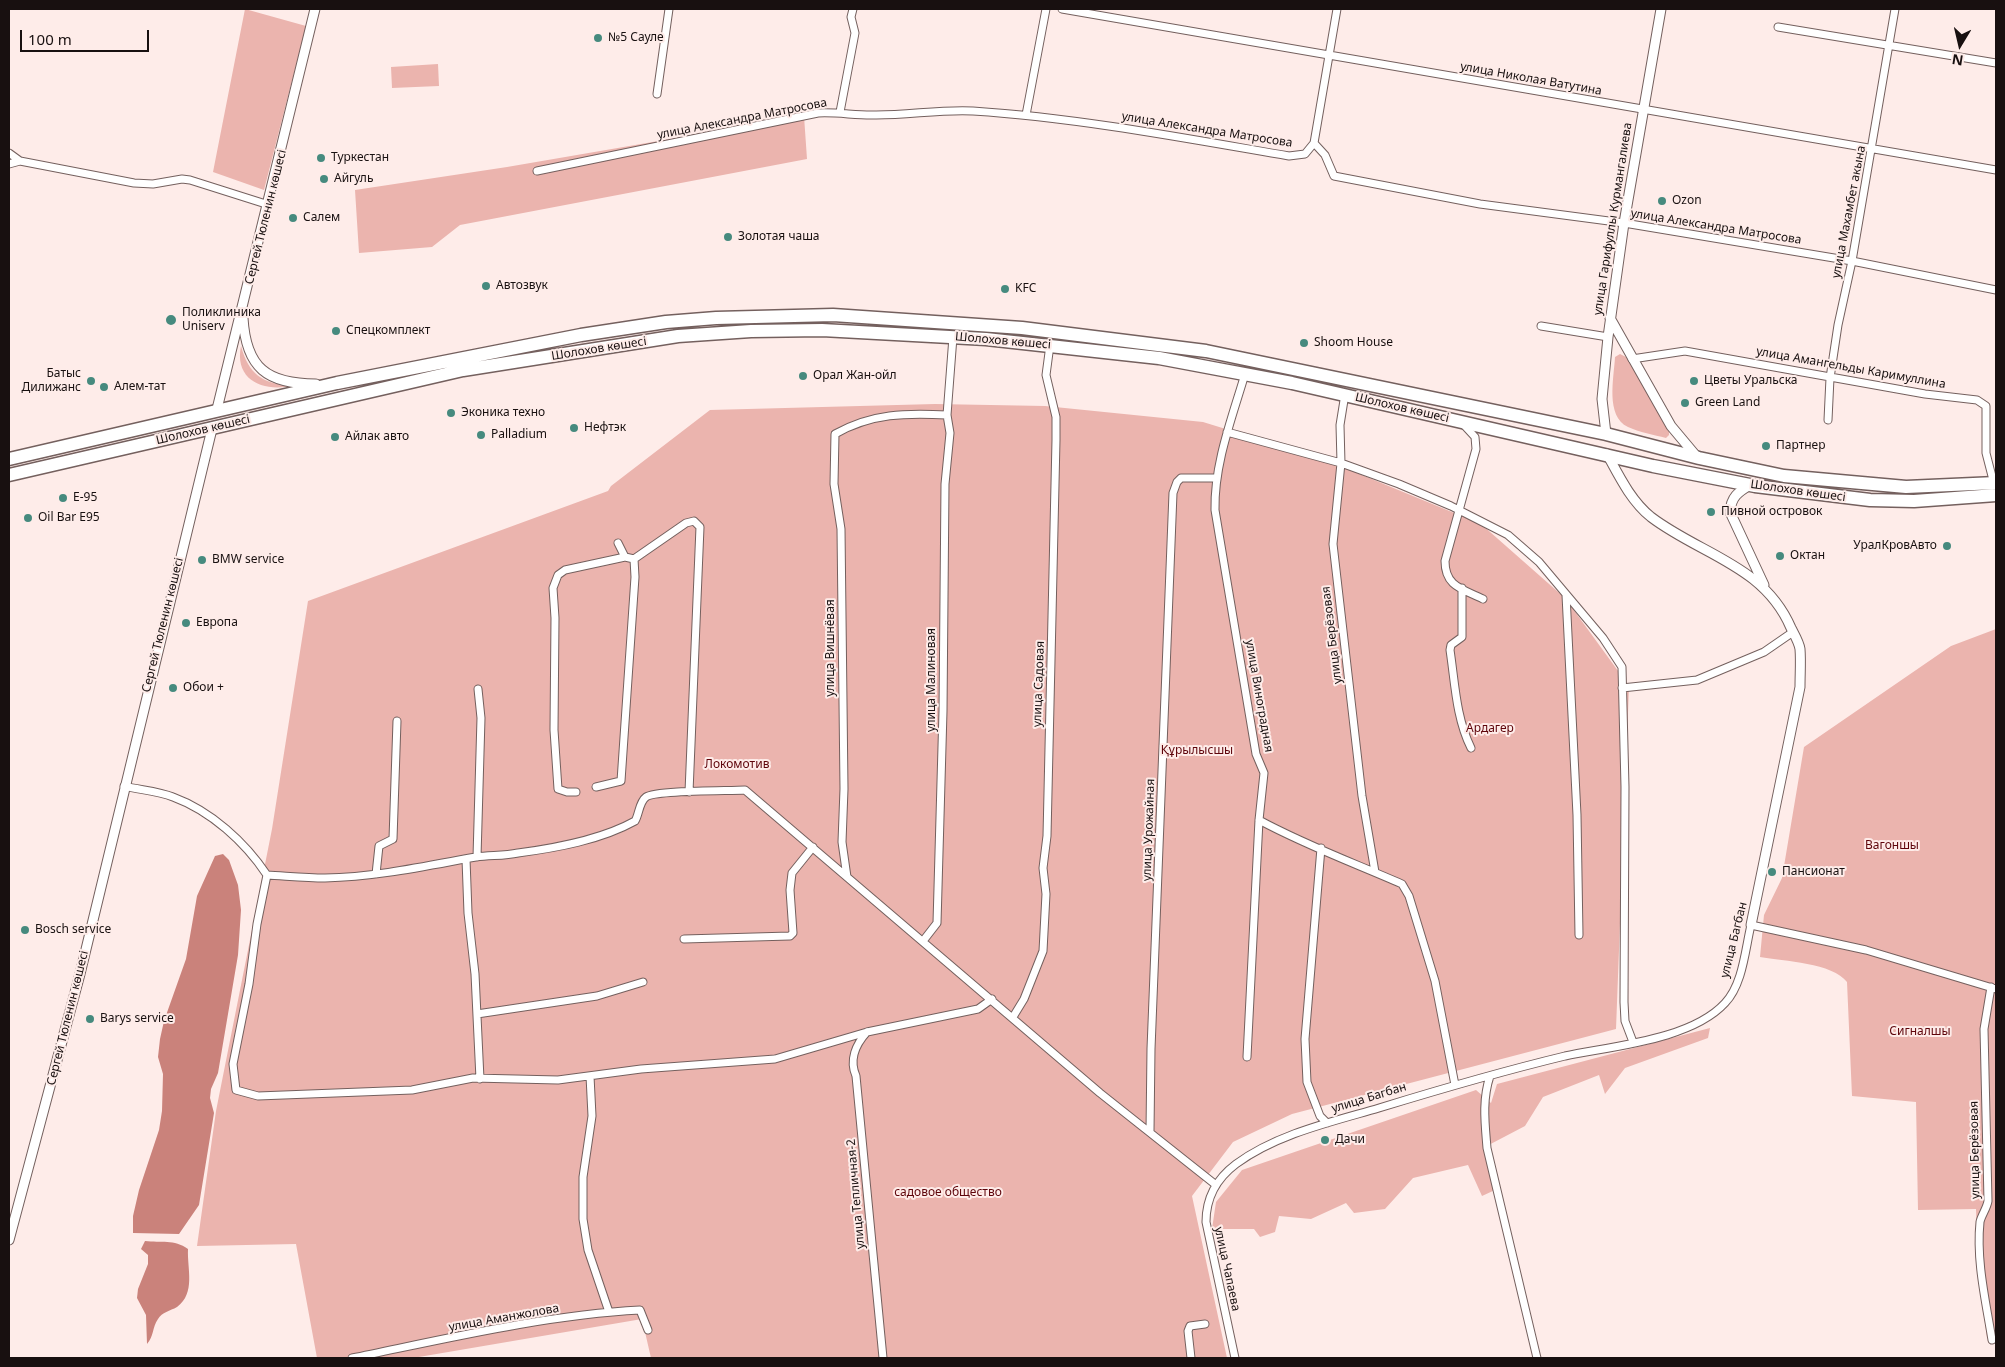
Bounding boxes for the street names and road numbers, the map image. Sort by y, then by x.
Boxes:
street label: улица Николая Ватутина [1459,59,1603,99]
street label: улица Александра Матросова [656,95,828,143]
street label: улица Александра Матросова [1121,109,1293,151]
street label: улица Гарифуллы Курмангалиева [1591,122,1635,316]
street label: улица Махамбет акына [1829,144,1869,280]
street label: Сергей Тюленин көшесі [242,148,290,286]
street label: улица Александра Матросова [1630,206,1802,248]
street label: Шолохов көшесі [954,330,1052,352]
street label: Шолохов көшесі [550,334,648,364]
street label: улица Амангельды Каримуллина [1755,344,1947,392]
street label: Шолохов көшесі [1354,390,1450,426]
street label: Шолохов көшесі [155,412,251,448]
street label: Шолохов көшесі [1749,477,1847,505]
street label: Сергей Тюленин көшесі [139,556,187,694]
street label: улица Берёзовая [1319,585,1345,685]
street label: улица Вишнёвая [824,599,838,697]
street label: улица Малиновая [925,628,939,732]
street label: улица Виноградная [1242,638,1276,754]
street label: улица Садовая [1030,641,1048,727]
street label: улица Урожайная [1140,779,1158,881]
street label: улица Багбан [1718,901,1750,979]
street label: Сергей Тюленин көшесі [44,949,92,1087]
street label: улица Багбан [1330,1080,1408,1116]
street label: улица Берёзовая [1967,1101,1983,1199]
street label: улица Тепличная-2 [844,1138,868,1250]
street label: улица Чапаева [1211,1225,1243,1313]
street label: улица Аманжолова [448,1301,560,1335]

